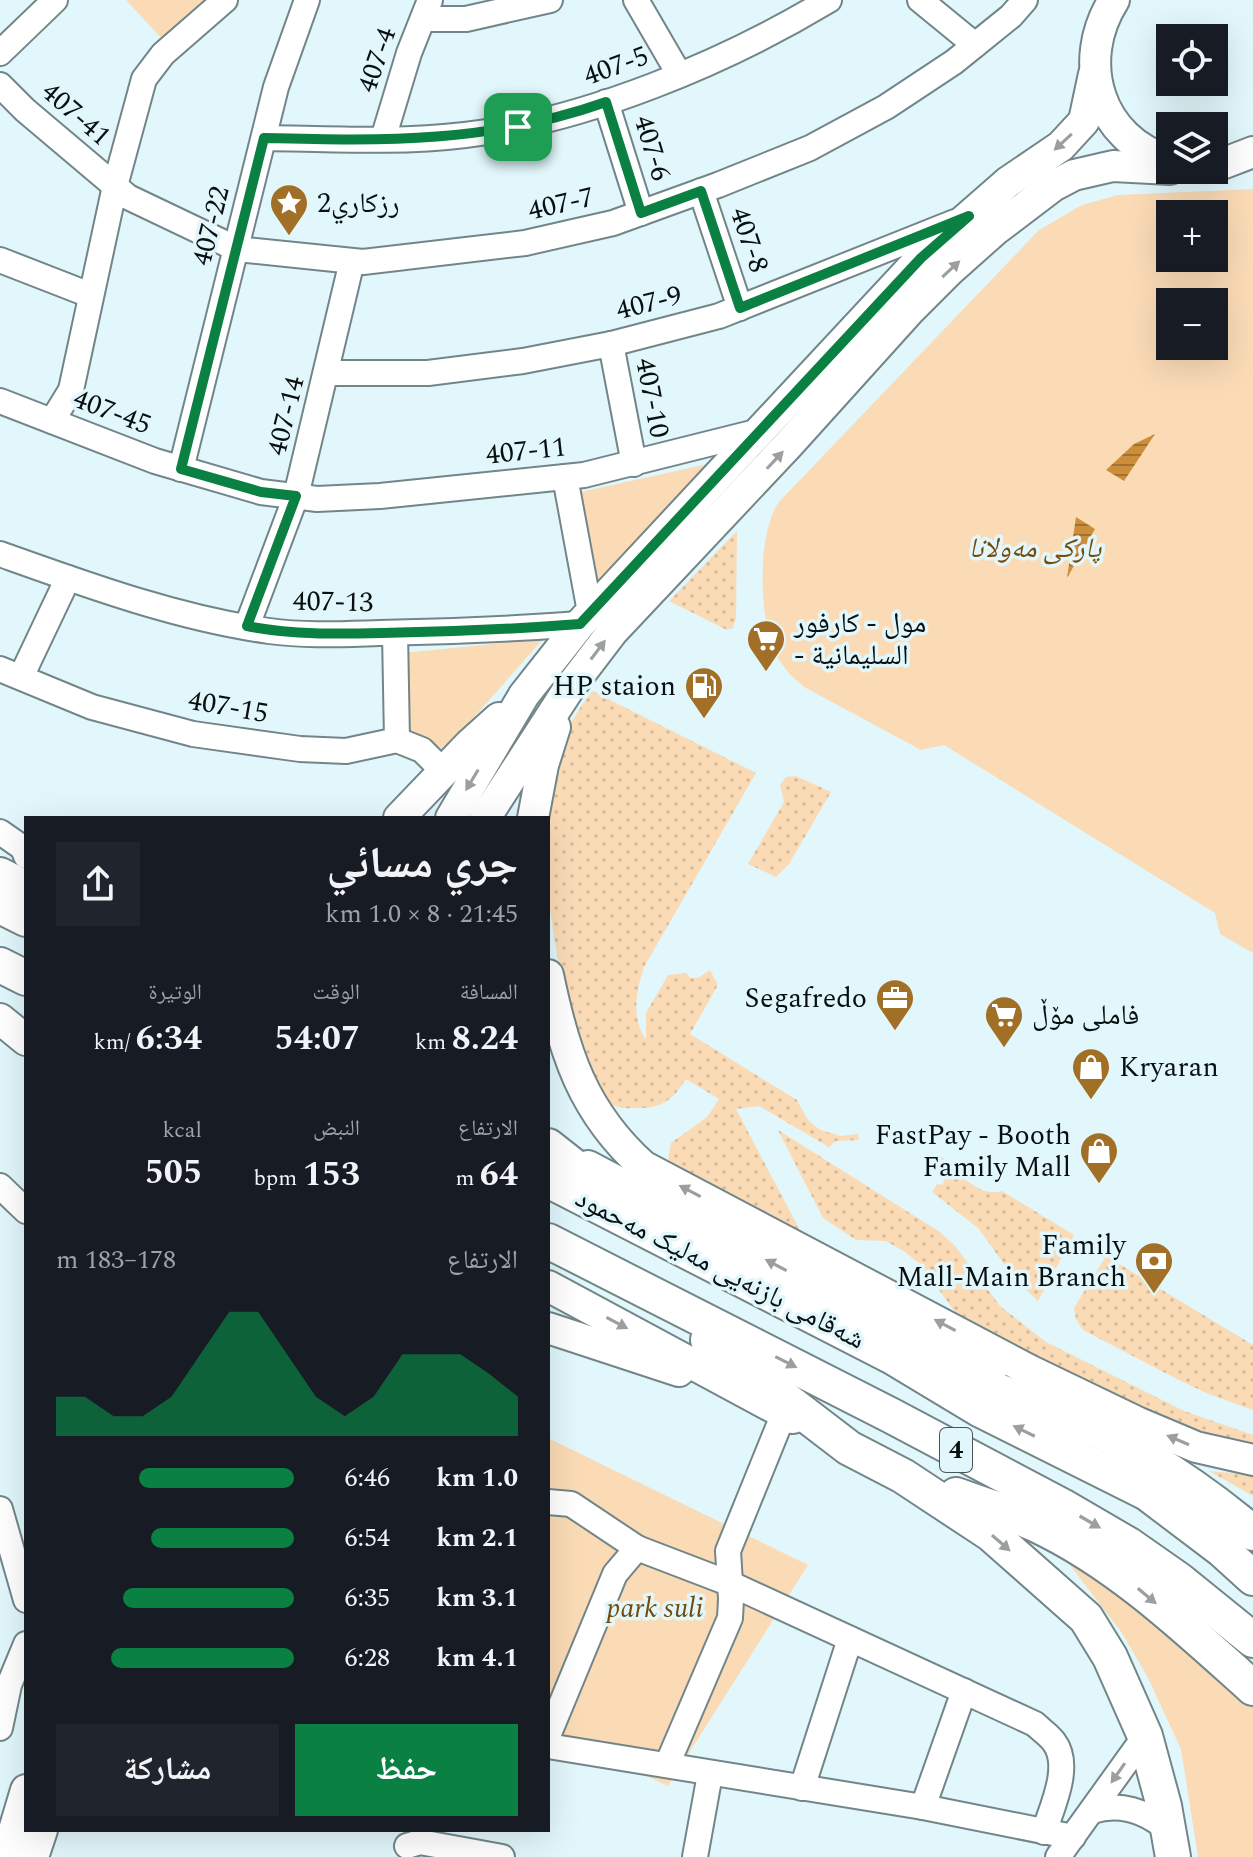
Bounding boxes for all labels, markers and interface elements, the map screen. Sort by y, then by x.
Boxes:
street label: 407-4 [346,22,408,98]
map controls [1156,24,1228,360]
button: locate [1156,24,1228,96]
street label: 407-5 [577,34,655,98]
street label: 407-41 [32,71,120,157]
pin [484,93,552,161]
icon: arrive [496,105,540,149]
street label: 407-6 [622,110,682,186]
button: layers [1156,112,1228,184]
one-way arrow [1054,133,1073,151]
street label: 407-7 [524,176,598,232]
street label: 407-22 [180,182,242,270]
place icon: رزكاري2 [268,182,310,237]
place label: رزكاري2 [317,182,399,225]
button: + [1156,200,1228,272]
street label: 407-8 [718,202,780,278]
one-way arrow [942,261,961,279]
street label: 407-9 [612,274,686,332]
button: − [1156,288,1228,360]
street label: 407-10 [623,354,681,442]
street label: 407-14 [255,372,317,460]
street label: 407-45 [67,378,157,446]
street label: 407-11 [484,425,568,477]
one-way arrow [765,451,783,470]
park label: پارکی مەولانا [969,527,1102,570]
street label: 407-13 [292,580,374,624]
place label: مول - كارفور - السليمانية [793,602,926,677]
supermarket icon: مول - كارفور - السليمانية [745,618,787,673]
one-way arrow [590,639,606,661]
place label: HP staion [553,665,676,708]
fuel station icon: HP staion [683,665,725,720]
street label: 407-15 [185,679,271,735]
one-way arrow [466,769,480,791]
text: جري مسائي [326,830,518,897]
button: share [56,842,140,926]
text: 21:45 · 8 × 1.0 km [325,894,518,934]
text: الوتيرة [148,976,202,1009]
text: الوقت [313,976,360,1009]
text: المسافة [460,976,518,1009]
place label: Segafredo [745,977,867,1020]
office icon: Segafredo [874,977,916,1032]
supermarket icon: فاملی مۆڵ [983,994,1025,1049]
place label: فاملی مۆڵ [1032,994,1139,1037]
text: 6:34 [136,1013,202,1065]
text: 54:07 [275,1013,360,1065]
text: 8.24 [452,1013,518,1065]
text: /km [93,1026,136,1059]
text: km [415,1026,452,1059]
shop icon: Kryaran [1070,1046,1112,1101]
place label: Kryaran [1119,1046,1219,1089]
text: النبض [313,1112,360,1145]
text: الارتفاع [458,1112,518,1145]
text: kcal [163,1114,202,1147]
place label: FastPay - Booth Family Mall [875,1114,1071,1189]
shop icon: FastPay - Booth Family Mall [1078,1130,1120,1185]
text: 505 [145,1147,202,1199]
text: 153 [303,1149,360,1201]
text: 64 [480,1149,518,1201]
text: bpm [254,1162,303,1195]
text: m [455,1162,480,1195]
street label: شەقامی بازنەیی مەلیک مەحمود [568,1177,872,1361]
one-way arrow [678,1184,701,1197]
place label: Family Mall-Main Branch [897,1224,1128,1299]
text: 178–183 m [56,1240,176,1280]
text: الارتفاع [447,1240,518,1280]
bank icon: Family Mall-Main Branch [1133,1240,1175,1295]
one-way arrow [764,1259,787,1272]
one-way arrow [605,1317,628,1330]
one-way arrow [933,1318,956,1332]
one-way arrow [774,1355,797,1368]
one-way arrow [1012,1425,1035,1438]
road number: 4 [940,1428,972,1472]
one-way arrow [1166,1433,1190,1446]
text: 6:46 [344,1458,390,1498]
text: 1.0 km [436,1458,518,1498]
one-way arrow [1079,1515,1101,1529]
text: 6:54 [344,1518,390,1558]
text: 2.1 km [436,1518,518,1558]
one-way arrow [991,1534,1011,1551]
text: 6:35 [344,1578,390,1618]
text: 3.1 km [436,1578,518,1618]
park label: park suli [605,1587,704,1630]
one-way arrow [1137,1588,1157,1604]
text: 6:28 [344,1638,390,1678]
text: 4.1 km [436,1638,518,1678]
button: مشاركة [56,1724,279,1816]
button: حفظ [295,1724,518,1816]
one-way arrow [1111,1763,1126,1784]

